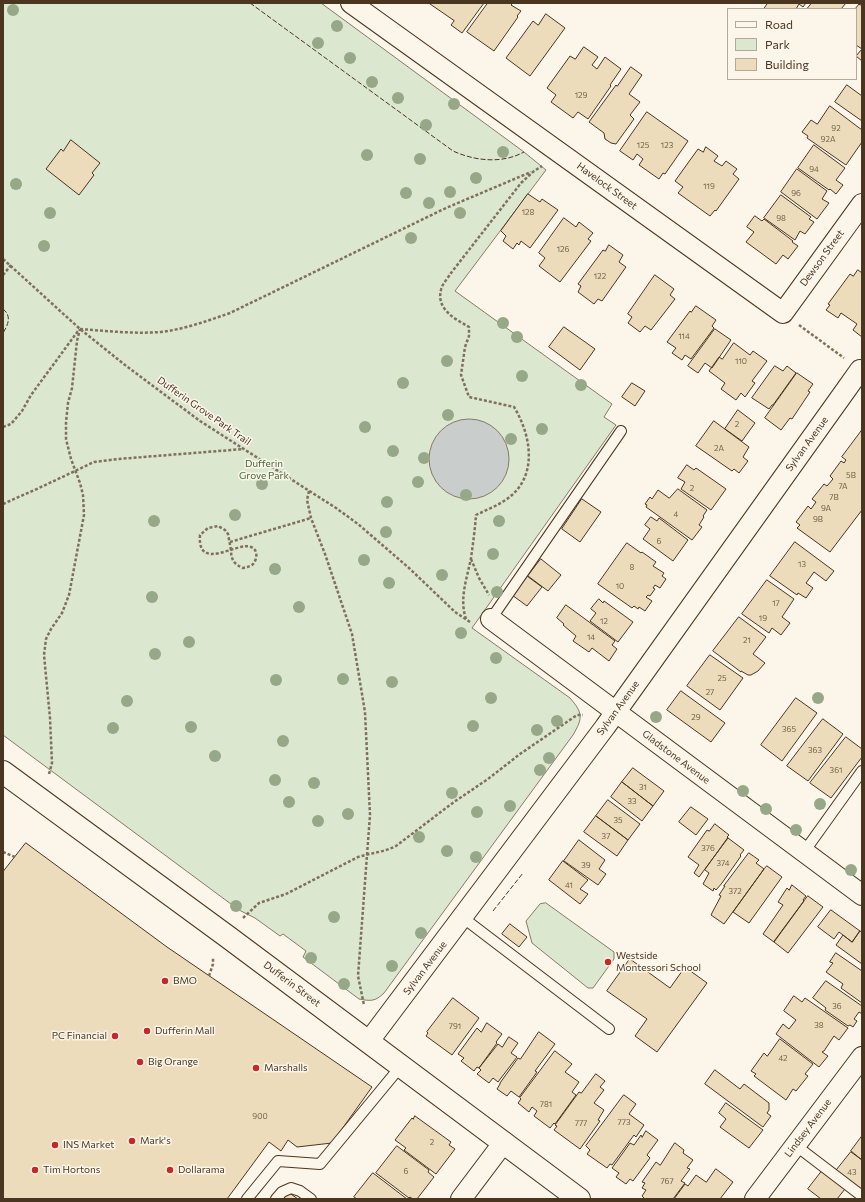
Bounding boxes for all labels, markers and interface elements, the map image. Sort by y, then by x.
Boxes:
legend [727,8,857,80]
text: Road [765,17,793,31]
text: Park [765,37,790,51]
text: Building [765,57,809,71]
house number: 129 [575,90,587,100]
house number: 92 [831,123,841,133]
house number: 92A [821,134,835,144]
house number: 125 [637,140,649,150]
house number: 123 [661,140,673,150]
street label: Havelock Street [574,160,640,212]
house number: 94 [809,164,819,174]
house number: 119 [703,181,715,191]
house number: 96 [791,188,801,198]
house number: 128 [522,207,534,217]
house number: 98 [776,213,786,223]
street label: Dewson Street [797,227,847,289]
house number: 126 [557,244,569,254]
house number: 122 [594,271,606,281]
house number: 114 [678,331,690,341]
house number: 110 [735,356,747,366]
street label: Dufferin Grove Park Trail [155,374,253,448]
street label: Sylvan Avenue [783,414,831,474]
house number: 2 [735,419,739,429]
house number: 2A [714,443,724,453]
park label: Dufferin Grove Park [239,458,289,482]
house number: 5B [846,470,856,480]
house number: 7A [838,481,848,491]
house number: 2 [690,483,694,493]
house number: 7B [829,492,839,502]
house number: 9A [821,503,831,513]
house number: 4 [674,509,678,519]
house number: 9B [813,514,823,524]
house number: 6 [657,536,661,546]
house number: 13 [798,559,806,569]
house number: 8 [630,562,634,572]
house number: 10 [616,581,624,591]
house number: 17 [772,598,780,608]
house number: 19 [759,613,767,623]
house number: 12 [600,616,608,626]
house number: 14 [587,632,595,642]
house number: 21 [743,635,751,645]
house number: 25 [717,673,727,683]
street label: Sylvan Avenue [594,678,642,738]
house number: 27 [706,687,714,697]
house number: 29 [691,712,701,722]
house number: 365 [782,724,796,734]
street label: Gladstone Avenue [640,728,712,786]
house number: 363 [808,745,822,755]
house number: 361 [830,765,842,775]
house number: 31 [639,782,647,792]
house number: 33 [627,796,637,806]
house number: 35 [613,815,623,825]
house number: 37 [602,831,610,841]
house number: 376 [701,843,715,853]
house number: 374 [716,858,730,868]
house number: 39 [581,860,591,870]
house number: 41 [565,880,573,890]
house number: 372 [728,886,742,896]
street label: Sylvan Avenue [401,939,449,997]
place label: Westside Montessori School [616,950,701,974]
marker: Westside Montessori School [603,957,613,967]
street label: Dufferin Street [261,959,323,1009]
place label: BMO [173,975,197,987]
marker: BMO [160,976,170,986]
house number: 36 [832,1001,842,1011]
house number: 38 [814,1020,824,1030]
house number: 791 [449,1021,461,1031]
place label: Dufferin Mall [155,1025,215,1037]
marker: Dufferin Mall [142,1026,152,1036]
place label: PC Financial [52,1030,107,1042]
marker: PC Financial [110,1031,120,1041]
house number: 42 [778,1053,788,1063]
place label: Big Orange [148,1056,198,1068]
marker: Big Orange [135,1057,145,1067]
place label: Marshalls [264,1062,308,1074]
marker: Marshalls [251,1063,261,1073]
street label: Lindsey Avenue [782,1096,834,1160]
house number: 781 [540,1099,552,1109]
house number: 900 [252,1111,268,1121]
house number: 773 [617,1117,631,1127]
house number: 777 [575,1118,587,1128]
place label: Mark's [140,1135,171,1147]
marker: Mark's [127,1136,137,1146]
house number: 2 [430,1137,434,1147]
place label: INS Market [63,1139,114,1151]
marker: INS Market [50,1140,60,1150]
place label: Tim Hortons [43,1164,100,1176]
place label: Dollarama [178,1164,225,1176]
marker: Tim Hortons [30,1165,40,1175]
marker: Dollarama [165,1165,175,1175]
house number: 6 [404,1166,408,1176]
house number: 43 [847,1167,857,1177]
house number: 767 [660,1176,674,1186]

